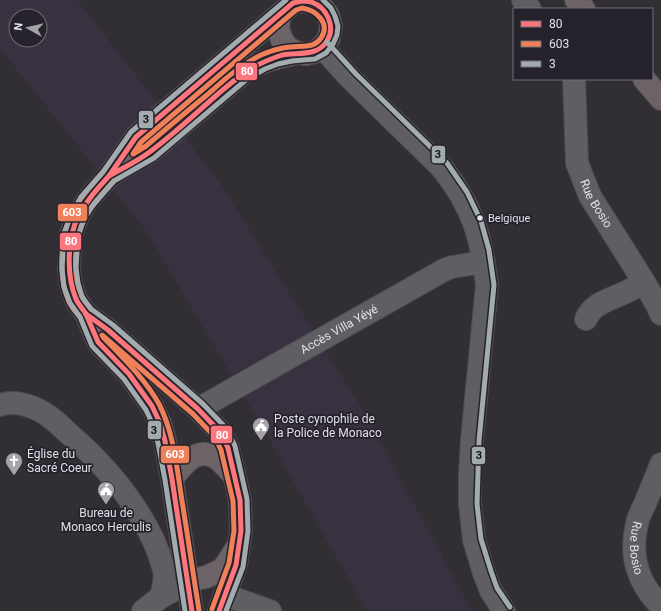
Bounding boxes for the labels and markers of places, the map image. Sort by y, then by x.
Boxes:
place label: Belgique [488,212,531,225]
marker: Belgique [475,213,485,223]
place label: Poste cynophile de la Police de Monaco [274,412,382,440]
public building icon: Poste cynophile de la Police de Monaco [251,416,271,441]
place label: Église du Sacré Coeur [27,446,92,475]
church icon: Église du Sacré Coeur [4,451,24,476]
public building icon: Bureau de Monaco Herculis [96,480,116,505]
place label: Bureau de Monaco Herculis [61,506,151,534]

